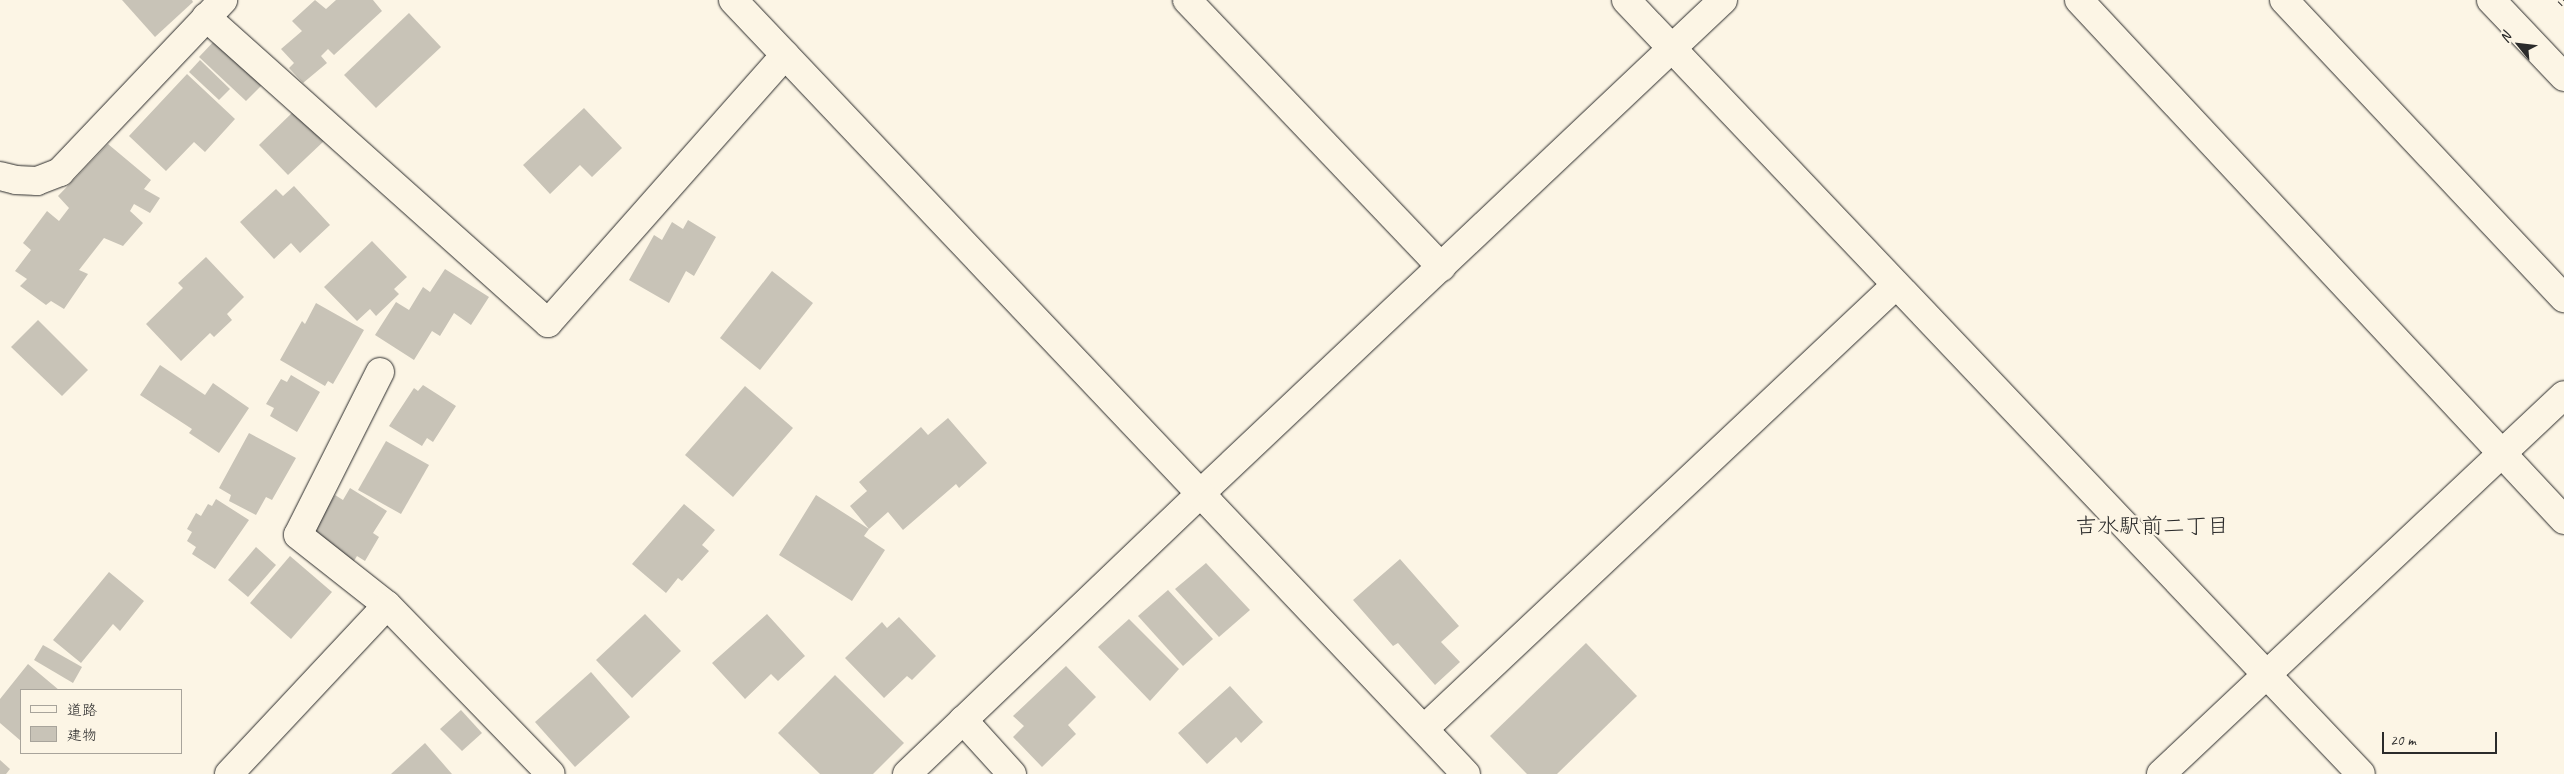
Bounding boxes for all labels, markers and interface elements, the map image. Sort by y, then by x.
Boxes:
north arrow [2494,20,2544,70]
text: N [2496,30,2515,45]
district label: 吉水駅前二丁目 [2075,514,2229,540]
legend [20,689,182,754]
text: 道路 [67,701,97,720]
scale bar [2384,722,2499,754]
text: 建物 [67,726,97,745]
text: 20 m [2390,731,2416,750]

